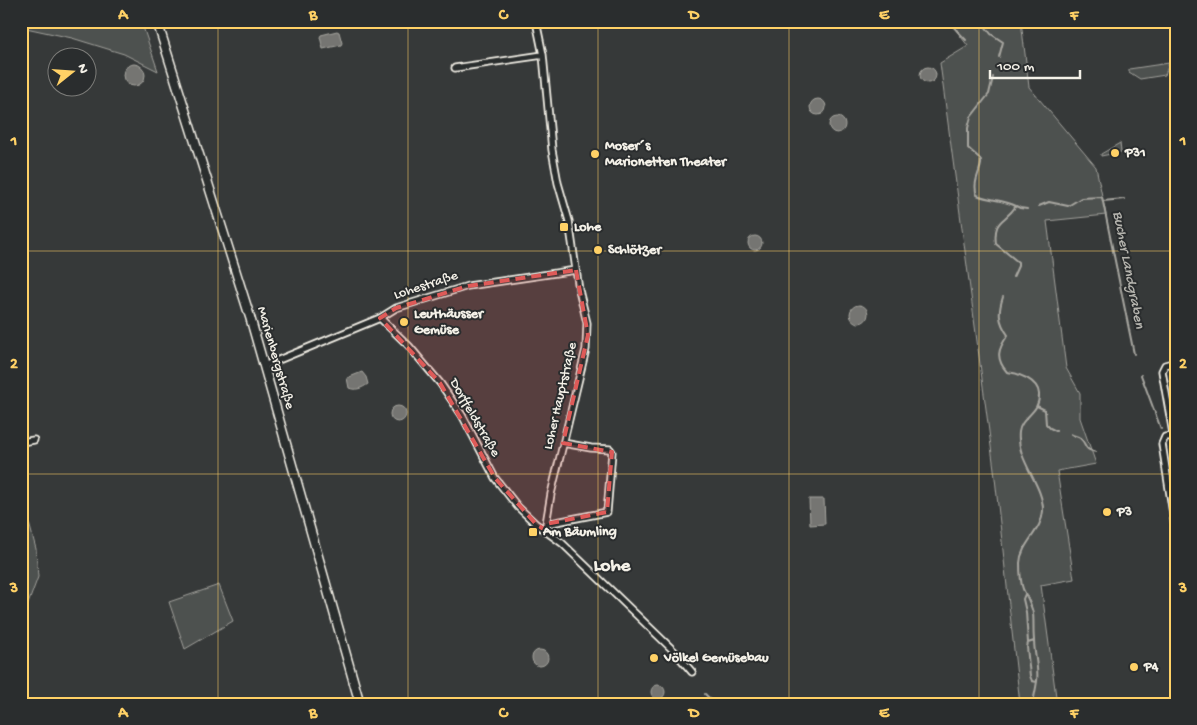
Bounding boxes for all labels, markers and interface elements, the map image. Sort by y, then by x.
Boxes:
text: A [117,7,129,26]
text: B [308,7,318,26]
text: C [498,7,509,26]
text: D [687,7,700,26]
text: E [879,7,890,26]
text: F [1069,7,1080,26]
north arrow [48,48,98,98]
scale bar [990,48,1080,80]
text: 100 m [996,58,1035,76]
text: N [73,62,92,76]
text: 1 [10,133,17,152]
text: 1 [1179,133,1186,152]
place label: Moser´s Marionetten Theater [605,138,728,171]
place label: P31 [1124,145,1146,162]
marker: P31 [1109,147,1121,159]
marker: Moser´s Marionetten Theater [589,148,601,160]
water label: Bucher Landgraben [1108,210,1148,331]
place label: Lohe [574,219,602,236]
marker: Lohe [558,221,570,233]
place label: Schlötzer [608,242,663,259]
marker: Schlötzer [592,244,604,256]
street label: Lohestraße [392,267,461,304]
street label: Marienbergstraße [252,305,298,412]
place label: Leuthäusser Gemüse [414,306,485,339]
marker: Leuthäusser Gemüse [398,316,410,328]
street label: Loher Hauptstraße [540,340,582,451]
text: 2 [10,356,18,375]
text: 2 [1179,356,1187,375]
street label: Dorffeldstraße [444,375,504,461]
place label: P3 [1116,504,1132,521]
marker: P3 [1101,506,1113,518]
place label: Am Bäumling [542,524,617,541]
marker: Am Bäumling [527,526,539,538]
district label: Lohe [594,555,632,578]
text: 3 [9,580,18,599]
text: 3 [1178,580,1187,599]
place label: Völkel Gemüsebau [663,650,769,667]
marker: Völkel Gemüsebau [648,652,660,664]
place label: P4 [1143,659,1159,676]
marker: P4 [1128,661,1140,673]
text: A [117,705,129,724]
text: B [308,705,318,724]
text: C [498,705,509,724]
text: D [687,705,700,724]
text: E [879,705,890,724]
text: F [1069,705,1080,724]

